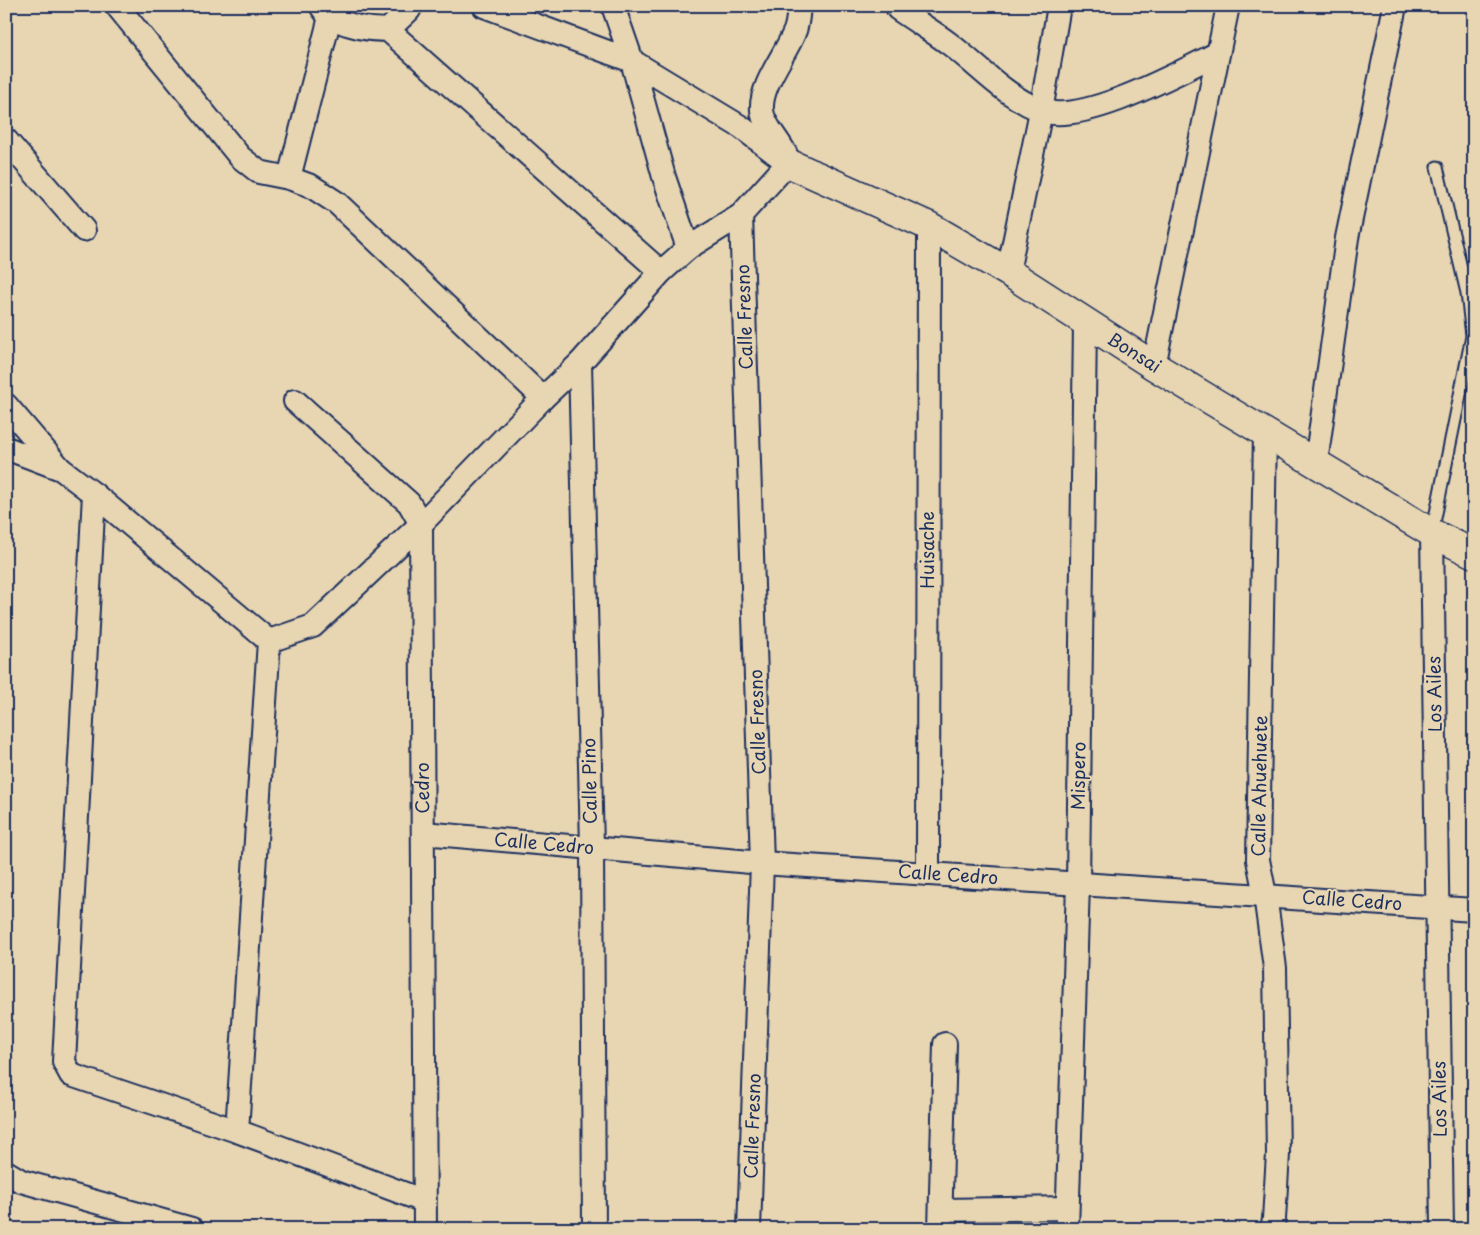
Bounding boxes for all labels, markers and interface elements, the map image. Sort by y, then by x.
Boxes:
street label: Calle Fresno [728,264,759,370]
street label: Bonsai [1103,325,1167,379]
street label: Huisache [913,511,940,589]
street label: Los Ailes [1419,656,1448,732]
street label: Calle Fresno [741,669,772,775]
street label: Calle Ahuehuete [1244,715,1273,857]
street label: Calle Pino [574,738,603,824]
street label: Mispero [1063,741,1092,810]
street label: Cedro [408,762,435,814]
street label: Calle Cedro [493,825,595,860]
street label: Calle Cedro [897,857,999,890]
street label: Calle Cedro [1301,883,1403,916]
street label: Los Ailes [1424,1061,1453,1137]
street label: Calle Fresno [736,1073,767,1179]

